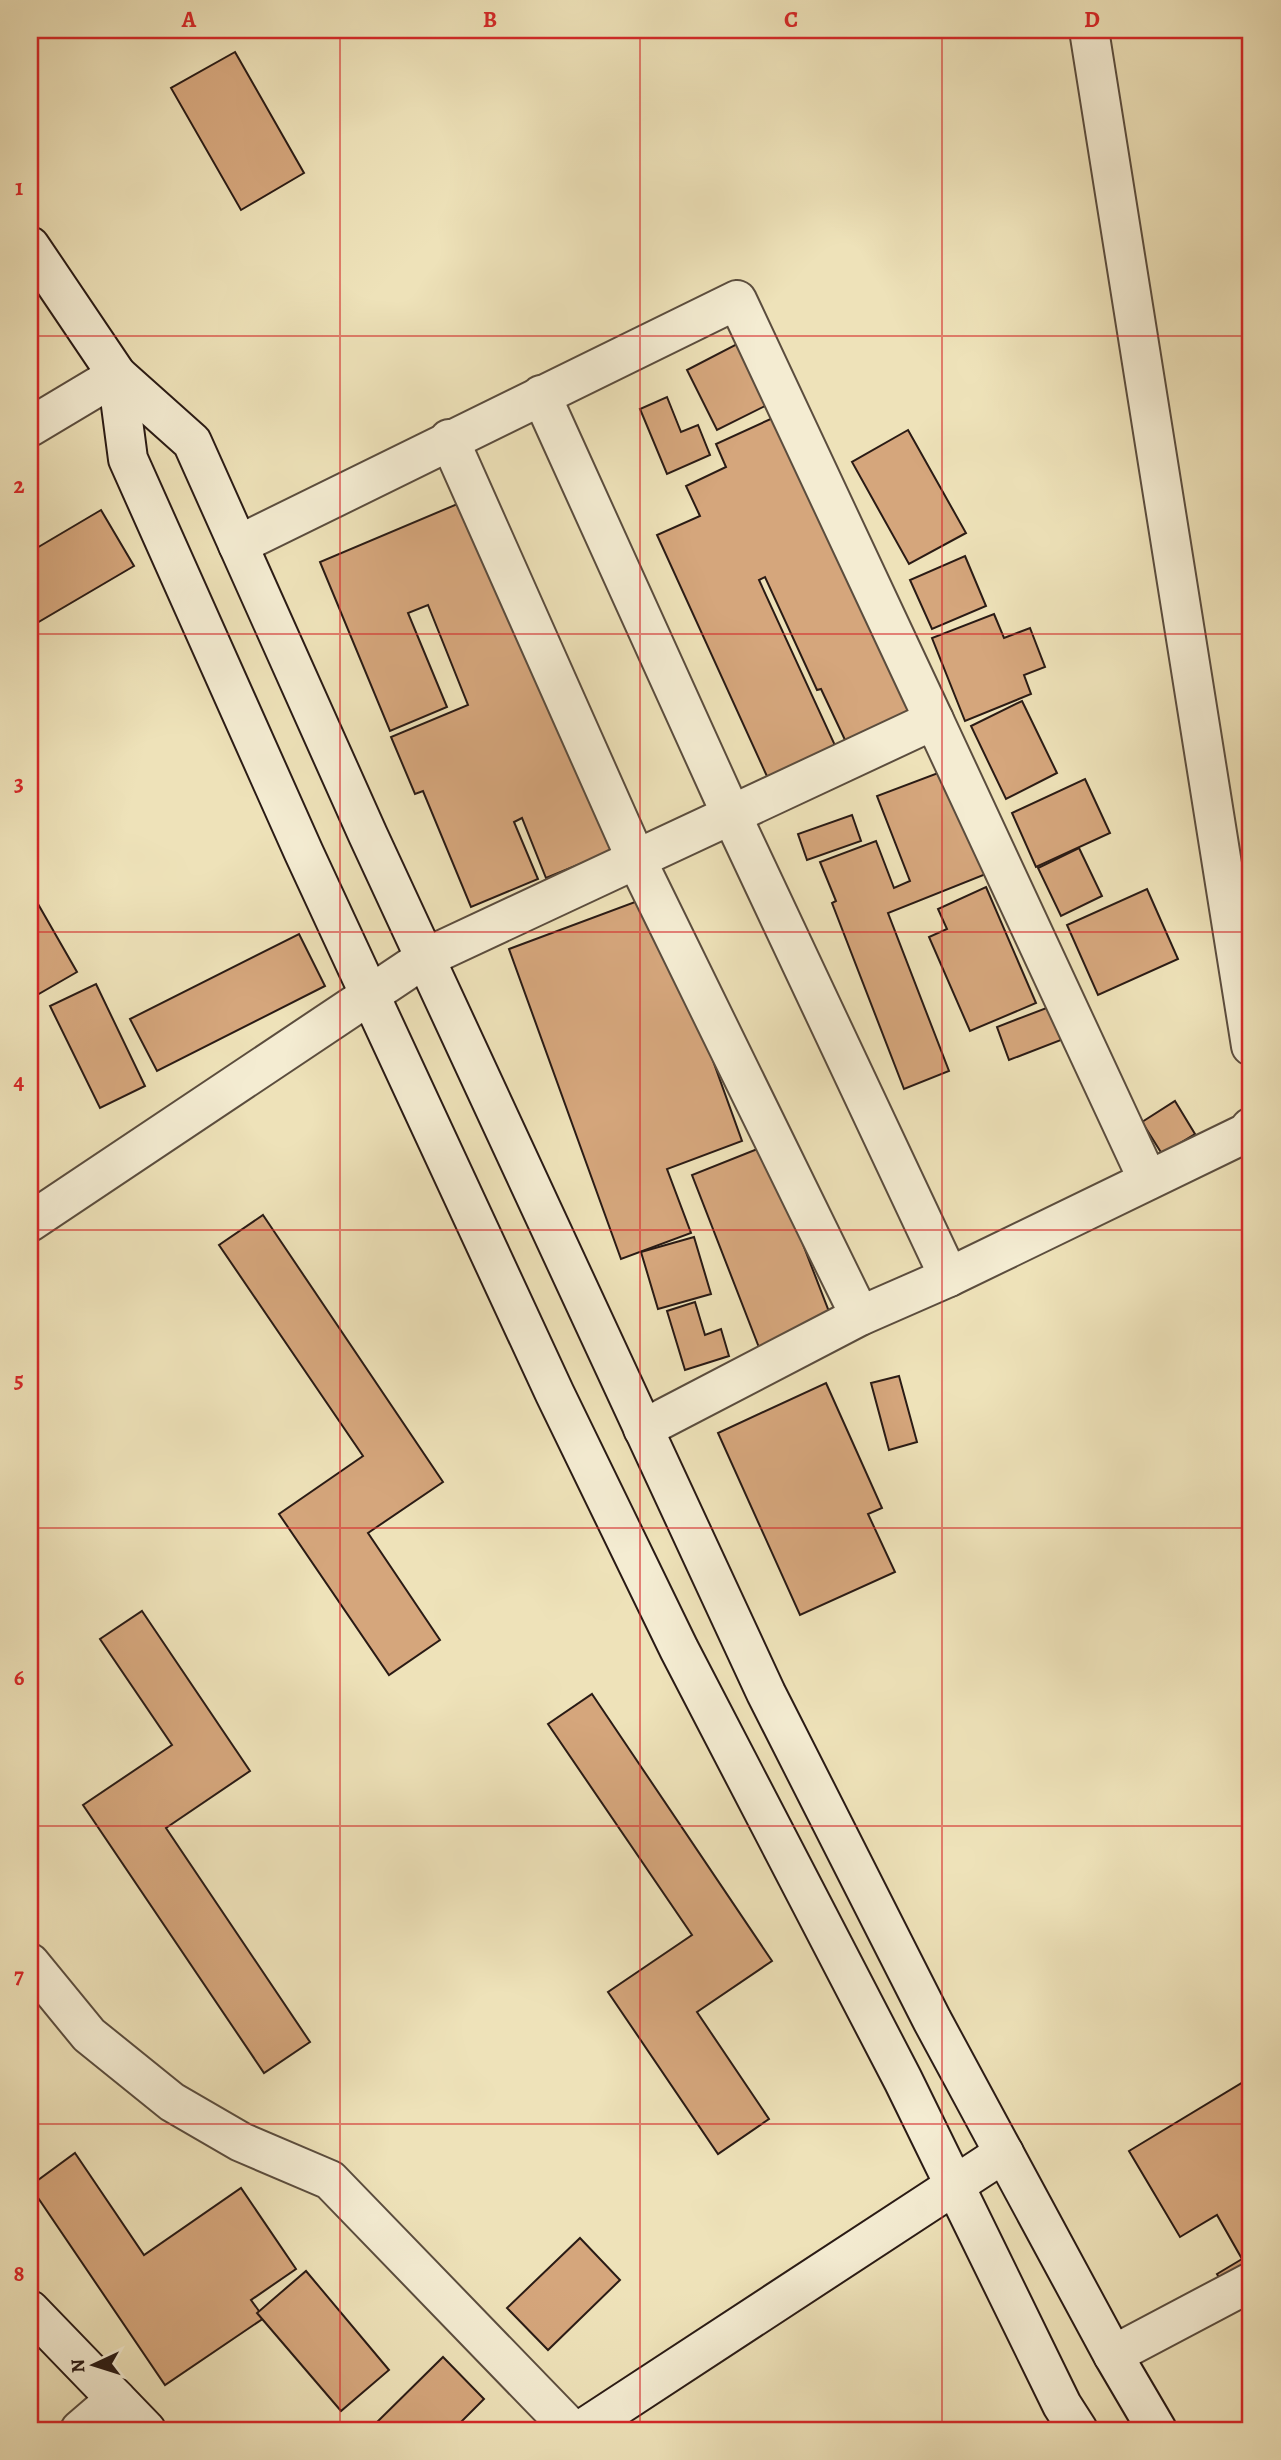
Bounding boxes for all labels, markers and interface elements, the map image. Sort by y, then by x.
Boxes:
text: A [181,4,197,35]
text: B [483,4,497,35]
text: C [784,4,798,35]
text: D [1084,4,1100,35]
text: 1 [15,172,23,203]
text: 2 [13,470,25,501]
text: 3 [14,768,24,799]
text: 4 [14,1066,25,1097]
text: 5 [14,1364,24,1395]
text: 6 [14,1662,25,1693]
text: 7 [14,1960,24,1991]
text: 8 [13,2258,25,2289]
north arrow [60,2330,130,2400]
text: N [65,2358,91,2374]

